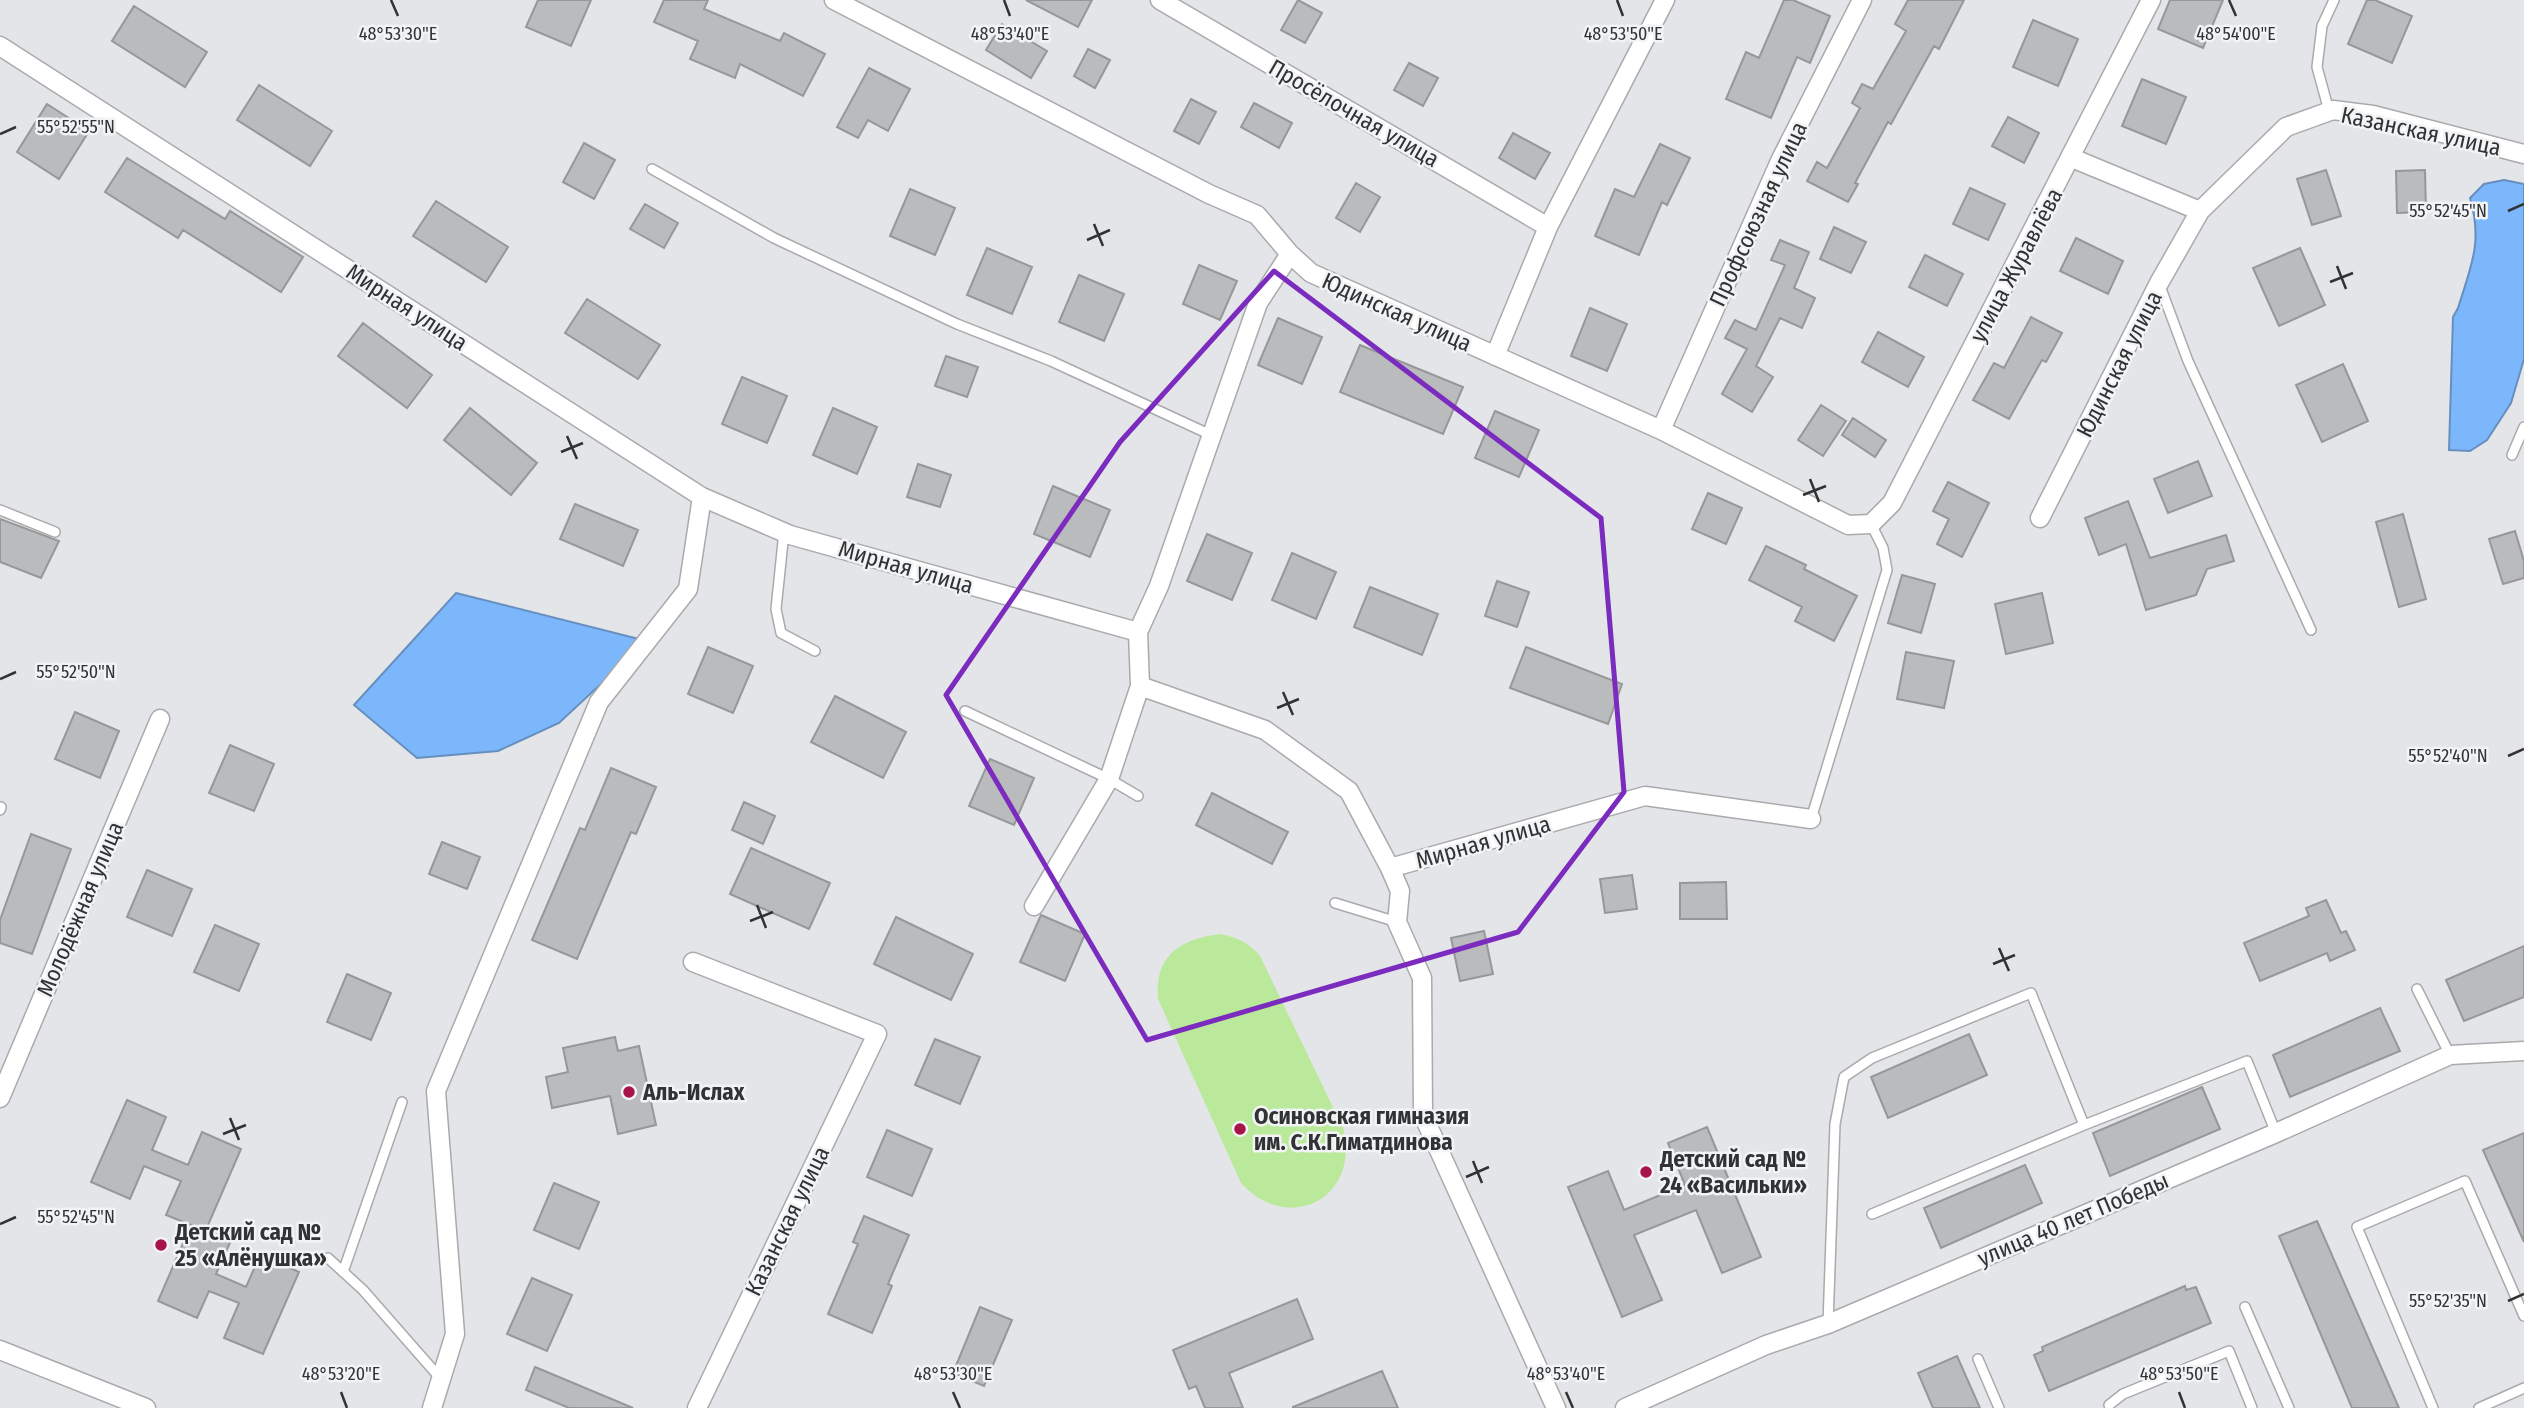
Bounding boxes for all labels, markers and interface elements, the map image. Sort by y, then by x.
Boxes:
text: 48°53'30"E [359,23,437,45]
text: 48°53'40"E [971,23,1049,45]
text: 48°53'50"E [1584,23,1662,45]
text: 48°54'00"E [2196,23,2276,45]
street label: Просёлочная улица [1264,53,1444,173]
street label: Казанская улица [2338,100,2504,162]
text: 55°52'55"N [37,116,115,138]
street label: Профсоюзная улица [1703,117,1813,311]
street label: улица Журавлёва [1964,183,2068,347]
text: 55°52'45"N [2409,200,2487,222]
street label: Мирная улица [341,257,473,357]
street label: Юдинская улица [1318,267,1476,357]
street label: Юдинская улица [2070,286,2168,442]
street label: Мирная улица [835,534,977,600]
text: 55°52'50"N [36,661,116,683]
text: 55°52'40"N [2408,745,2488,767]
street label: Мирная улица [1412,809,1554,875]
street label: Молодёжная улица [31,817,129,1001]
place label: Аль-Ислах [642,1078,746,1106]
marker: Аль-Ислах [621,1084,637,1100]
place label: Осиновская гимназия им. С.К.Гиматдинова [1254,1102,1469,1156]
marker: Осиновская гимназия им. С.К.Гиматдинова [1232,1121,1248,1137]
street label: Казанская улица [739,1142,835,1300]
place label: Детский сад № 24 «Васильки» [1659,1145,1807,1199]
marker: Детский сад № 24 «Васильки» [1638,1164,1654,1180]
street label: улица 40 лет Победы [1973,1166,2173,1272]
text: 55°52'45"N [37,1206,115,1228]
place label: Детский сад № 25 «Алёнушка» [174,1218,327,1272]
marker: Детский сад № 25 «Алёнушка» [153,1237,169,1253]
text: 55°52'35"N [2409,1290,2487,1312]
text: 48°53'20"E [302,1363,380,1385]
text: 48°53'30"E [914,1363,992,1385]
text: 48°53'40"E [1527,1363,1605,1385]
text: 48°53'50"E [2140,1363,2218,1385]

